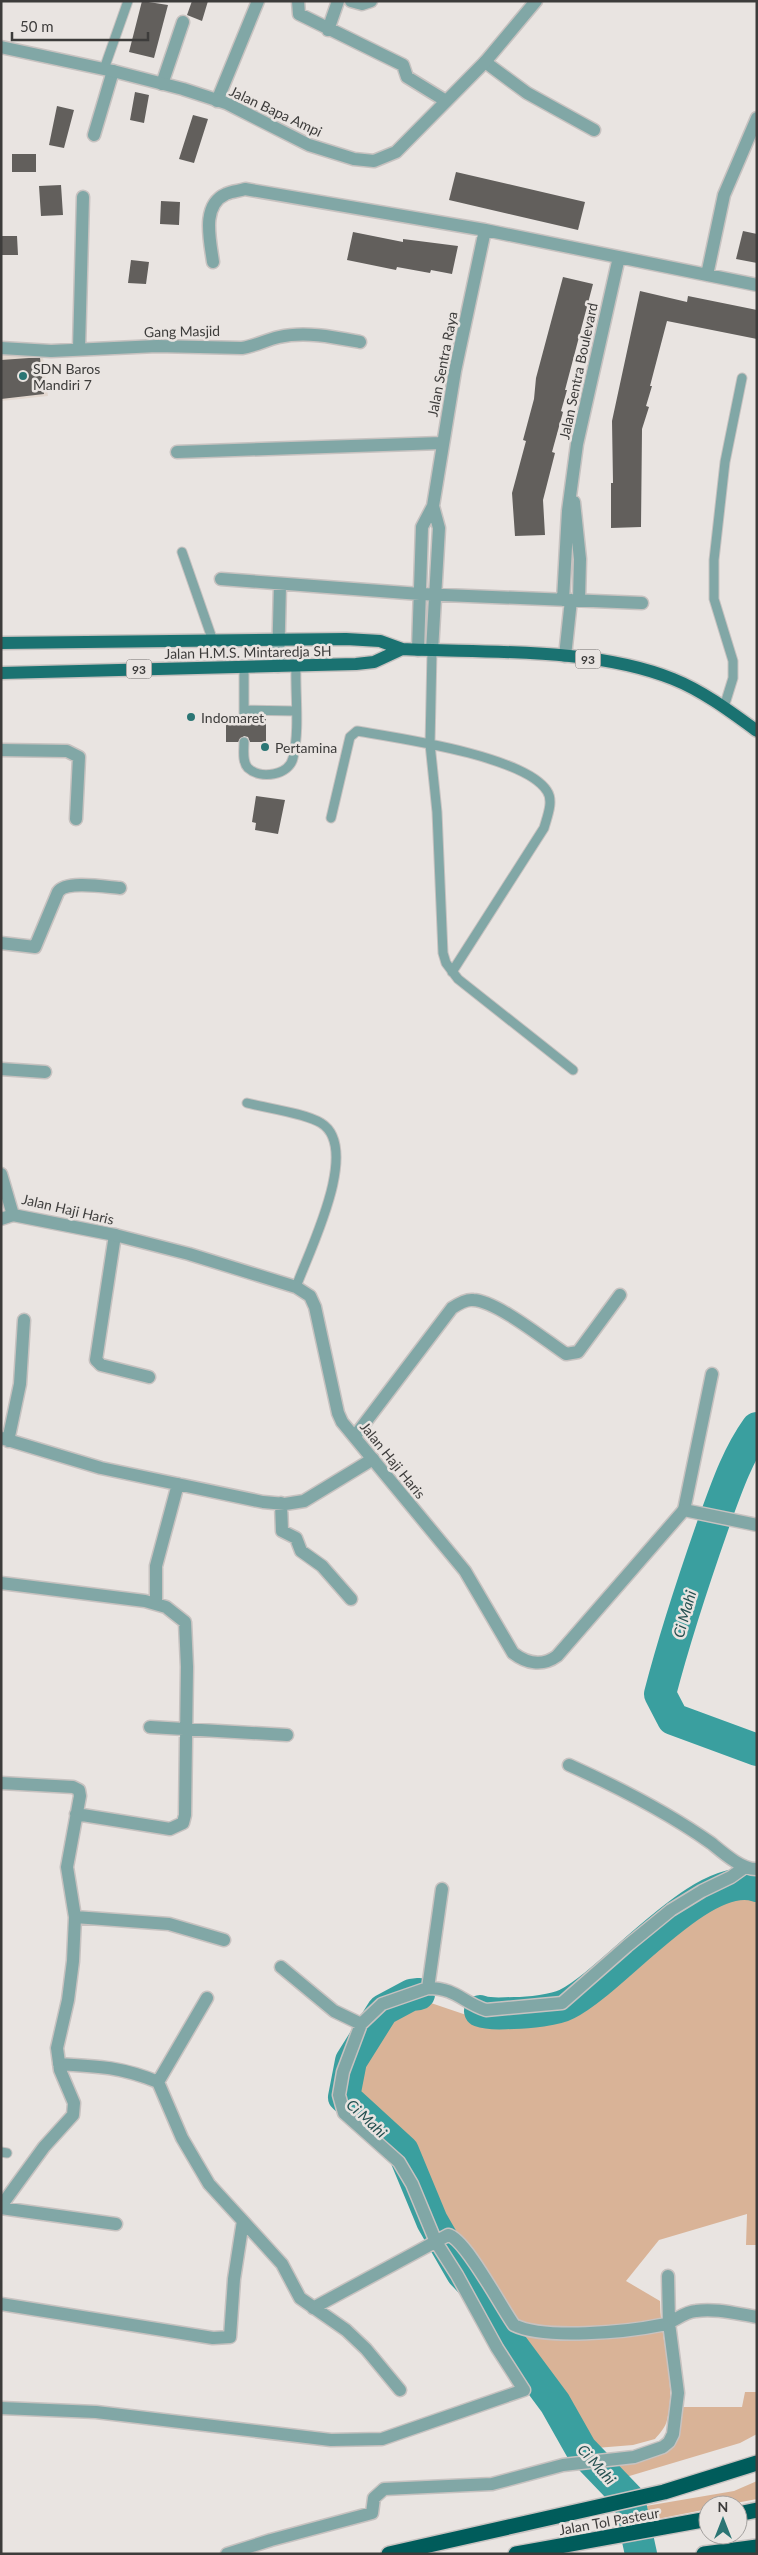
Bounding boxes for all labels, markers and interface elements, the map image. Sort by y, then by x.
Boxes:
scale bar [12,10,149,42]
text: 50 m [20,17,54,35]
street label: Jalan Bapa Ampi [227,82,325,140]
street label: Jalan Sentra Boulevard [555,301,601,441]
street label: Jalan Sentra Raya [423,310,461,418]
street label: Gang Masjid [144,322,220,340]
place label: SDN Baros Mandiri 7 [33,360,100,393]
marker: SDN Baros Mandiri 7 [17,370,29,382]
street label: Jalan H.M.S. Mintaredja SH [164,642,332,662]
road number: 93 [576,650,600,669]
road number: 93 [126,660,152,679]
place label: Indomaret [201,709,264,726]
marker: Indomaret [185,711,197,723]
place label: Pertamina [275,739,337,756]
marker: Pertamina [259,741,271,753]
street label: Jalan Haji Haris [20,1190,116,1228]
street label: Jalan Haji Haris [357,1418,429,1502]
water label: Ci Mahi [669,1588,699,1640]
water label: Ci Mahi [343,2095,391,2141]
water label: Ci Mahi [574,2440,620,2488]
north arrow [698,2495,748,2545]
text: N [718,2498,728,2515]
street label: Jalan Tol Pasteur [557,2504,661,2538]

